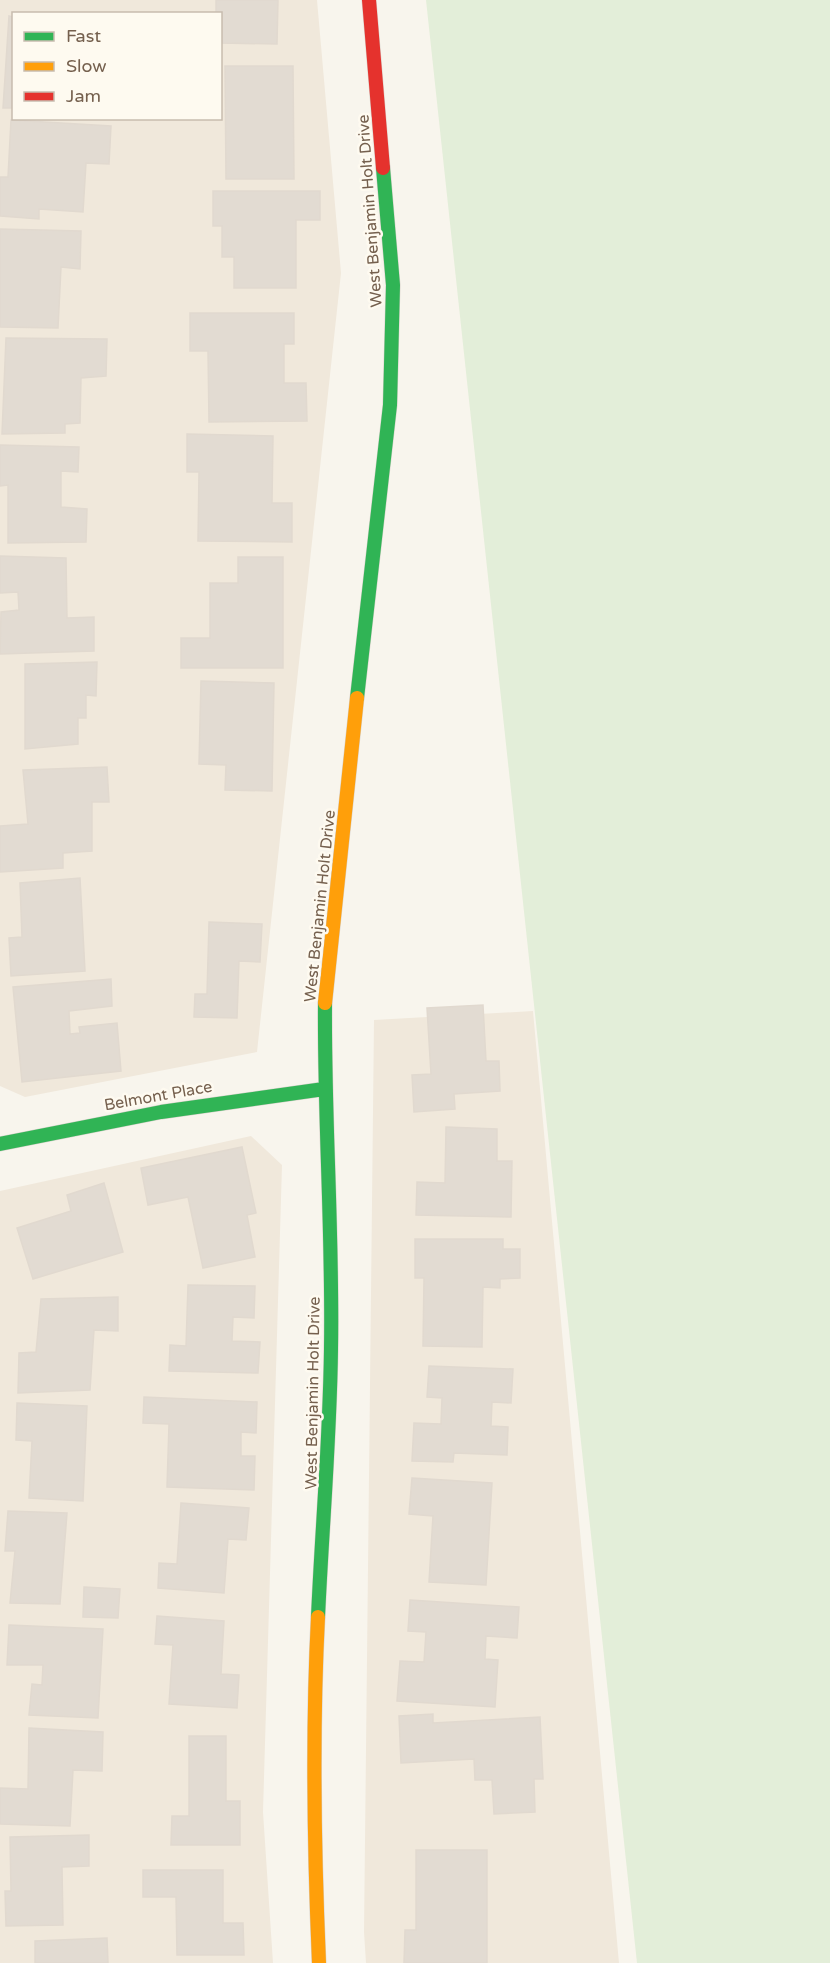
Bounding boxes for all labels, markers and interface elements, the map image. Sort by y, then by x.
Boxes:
legend [12,12,222,120]
text: Fast [66,25,101,47]
text: Slow [66,55,107,77]
text: Jam [66,85,101,107]
street label: West Benjamin Holt Drive [353,114,387,308]
street label: West Benjamin Holt Drive [300,809,340,1003]
street label: Belmont Place [103,1077,214,1115]
street label: West Benjamin Holt Drive [301,1296,325,1490]

